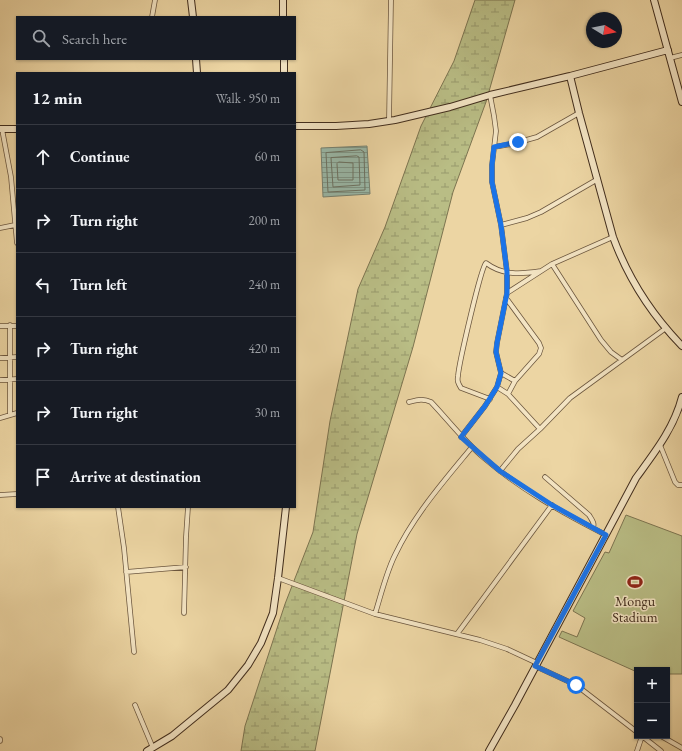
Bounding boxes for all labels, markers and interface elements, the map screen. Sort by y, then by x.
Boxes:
north arrow [586,12,622,48]
search box [16,16,296,60]
icon: search [30,27,52,49]
text: Search here [62,29,127,48]
text: 12 min [32,87,82,109]
text: Walk · 950 m [216,90,280,107]
route end [509,133,527,151]
icon: ahead [32,146,54,168]
text: Continue [70,147,130,166]
text: 60 m [255,148,280,165]
icon: right [32,210,54,232]
text: Turn right [70,211,138,230]
text: 200 m [249,212,280,229]
icon: left [32,274,54,296]
text: Turn left [70,275,127,294]
text: 240 m [249,276,280,293]
icon: right [32,338,54,360]
text: Turn right [70,339,138,358]
text: 420 m [249,340,280,357]
icon: right [32,402,54,424]
text: Turn right [70,403,138,422]
text: 30 m [255,404,280,421]
icon: arrive [32,466,54,488]
text: Arrive at destination [70,467,201,486]
sports icon: Mongu Stadium [626,573,644,591]
place label: Mongu Stadium [612,592,658,626]
map controls [634,667,670,739]
button: + [634,667,670,703]
route start [567,676,585,694]
button: − [634,703,670,739]

